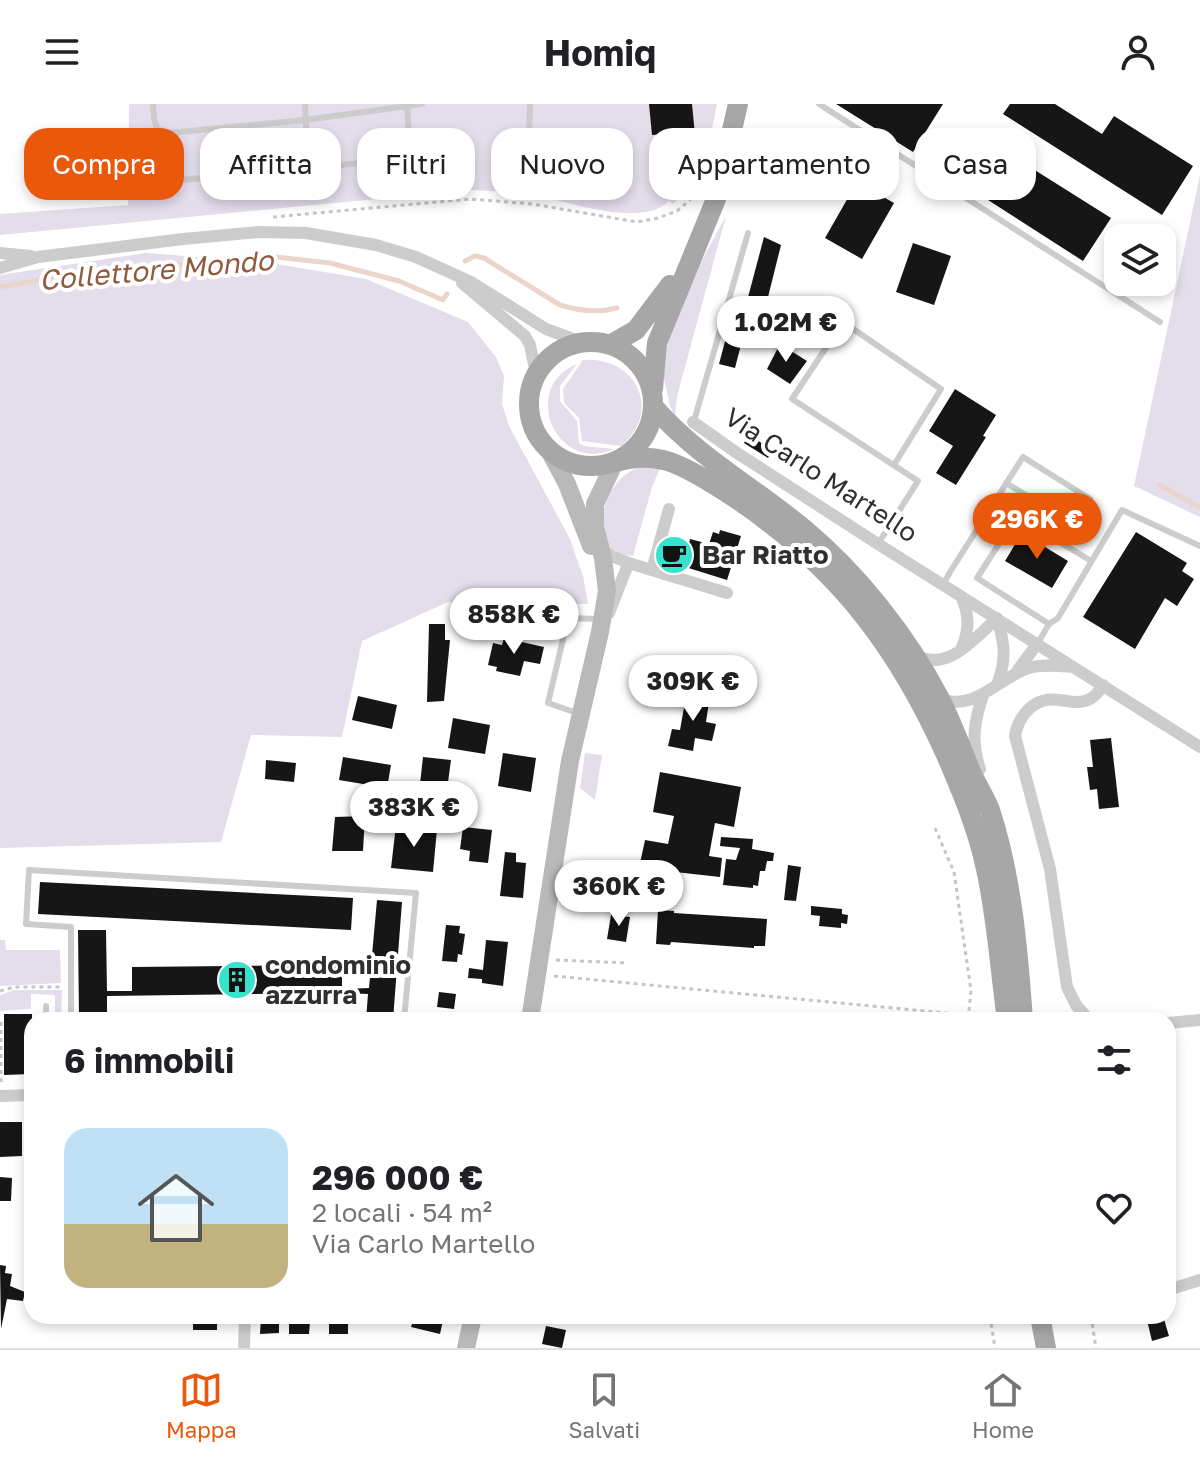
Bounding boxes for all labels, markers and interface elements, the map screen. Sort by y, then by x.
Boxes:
icon: menu [40,30,84,74]
icon: person [1116,30,1160,74]
text: Homiq [544,31,656,74]
chip: Compra [24,128,184,200]
chip: Affitta [200,128,341,200]
chip: Filtri [357,128,475,200]
chip: Nuovo [491,128,633,200]
chip: Appartamento [649,128,899,200]
chip: Casa [915,128,1036,200]
map controls [1104,224,1176,296]
button: layers [1104,224,1176,296]
water label: Collettore Mondo [38,243,276,296]
pin: 1.02M € [712,296,860,364]
text: 1.02M € [735,306,837,337]
street label: Via Carlo Martello [719,401,923,548]
pin: 296K € [972,493,1102,561]
text: 296K € [991,503,1083,534]
cafe icon: Bar Riatto [653,534,695,576]
place label: Bar Riatto [702,539,829,570]
pin: 858K € [449,588,579,656]
text: 858K € [468,598,560,629]
pin: 309K € [628,655,758,723]
text: 309K € [647,665,739,696]
pin: 383K € [349,781,479,849]
text: 383K € [368,791,460,822]
pin: 360K € [554,860,684,928]
text: 360K € [573,870,665,901]
place label: condominio azzurra [265,949,411,1010]
building icon: condominio azzurra [216,959,258,1001]
icon: filters [1092,1038,1136,1082]
text: 6 immobili [64,1040,234,1080]
text: 296 000 € [312,1157,483,1197]
icon: home [128,1160,224,1256]
icon: heart [1092,1186,1136,1230]
text: 2 locali · 54 m² [312,1197,492,1228]
text: Via Carlo Martello [312,1228,535,1259]
tab: Mappa [166,1368,237,1443]
tab: Salvati [568,1368,640,1443]
tab: Home [972,1368,1034,1443]

